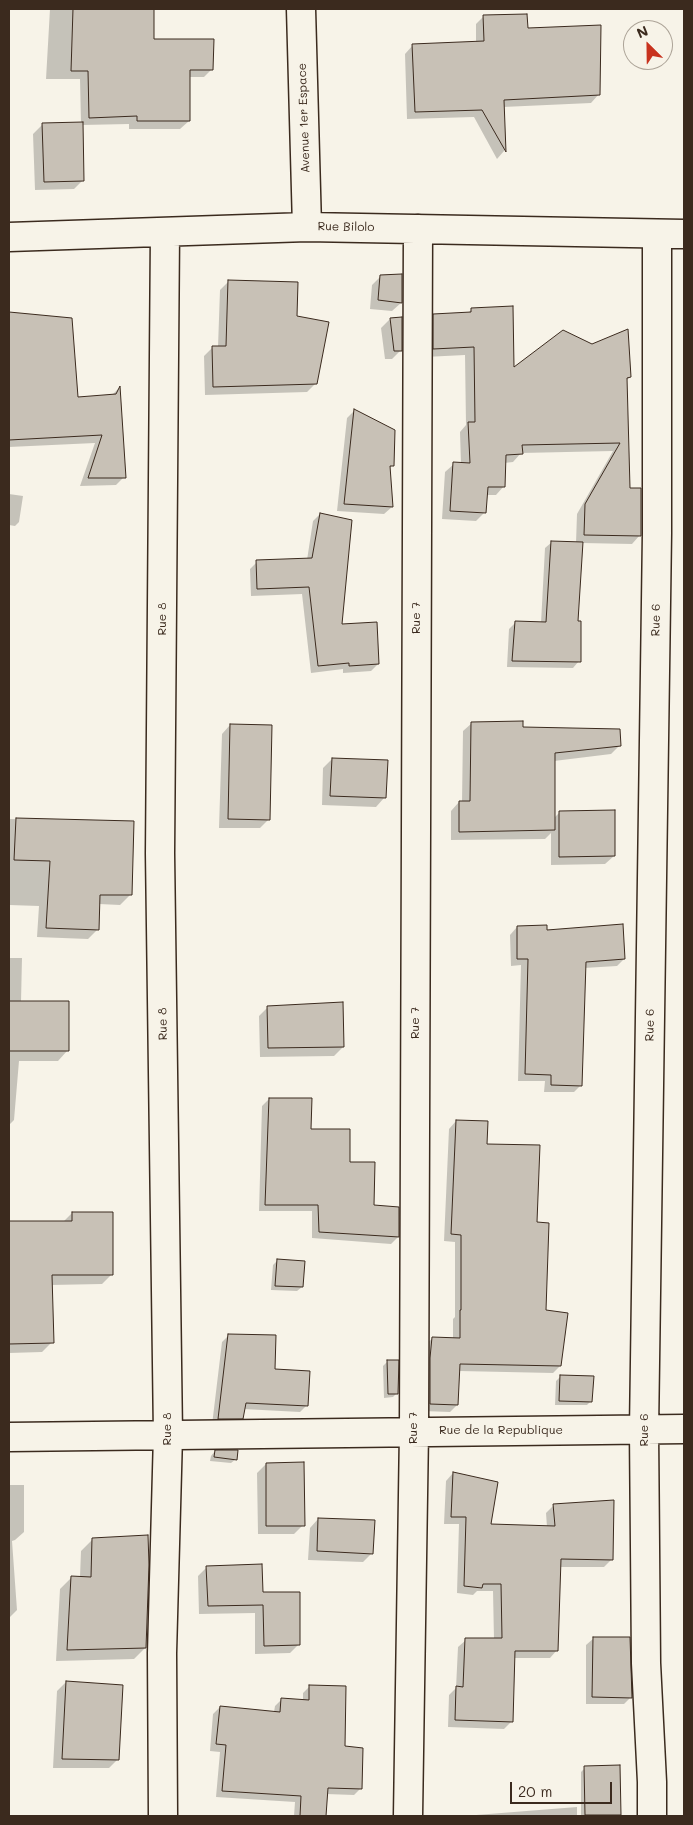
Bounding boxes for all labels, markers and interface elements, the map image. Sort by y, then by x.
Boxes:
north arrow [623,20,673,70]
text: N [634,21,651,42]
street label: Avenue 1er Espace [295,63,313,173]
street label: Rue Bilolo [317,219,375,235]
street label: Rue 7 [409,602,423,634]
street label: Rue 8 [155,603,169,635]
street label: Rue 6 [649,603,663,637]
street label: Rue 8 [156,1007,170,1041]
street label: Rue 7 [408,1007,422,1039]
street label: Rue 6 [643,1008,657,1042]
street label: Rue 7 [406,1412,420,1444]
street label: Rue 8 [160,1413,174,1445]
street label: Rue 6 [637,1414,651,1446]
street label: Rue de la Republique [439,1423,563,1437]
scale bar [513,1772,616,1804]
text: 20 m [518,1781,552,1801]

